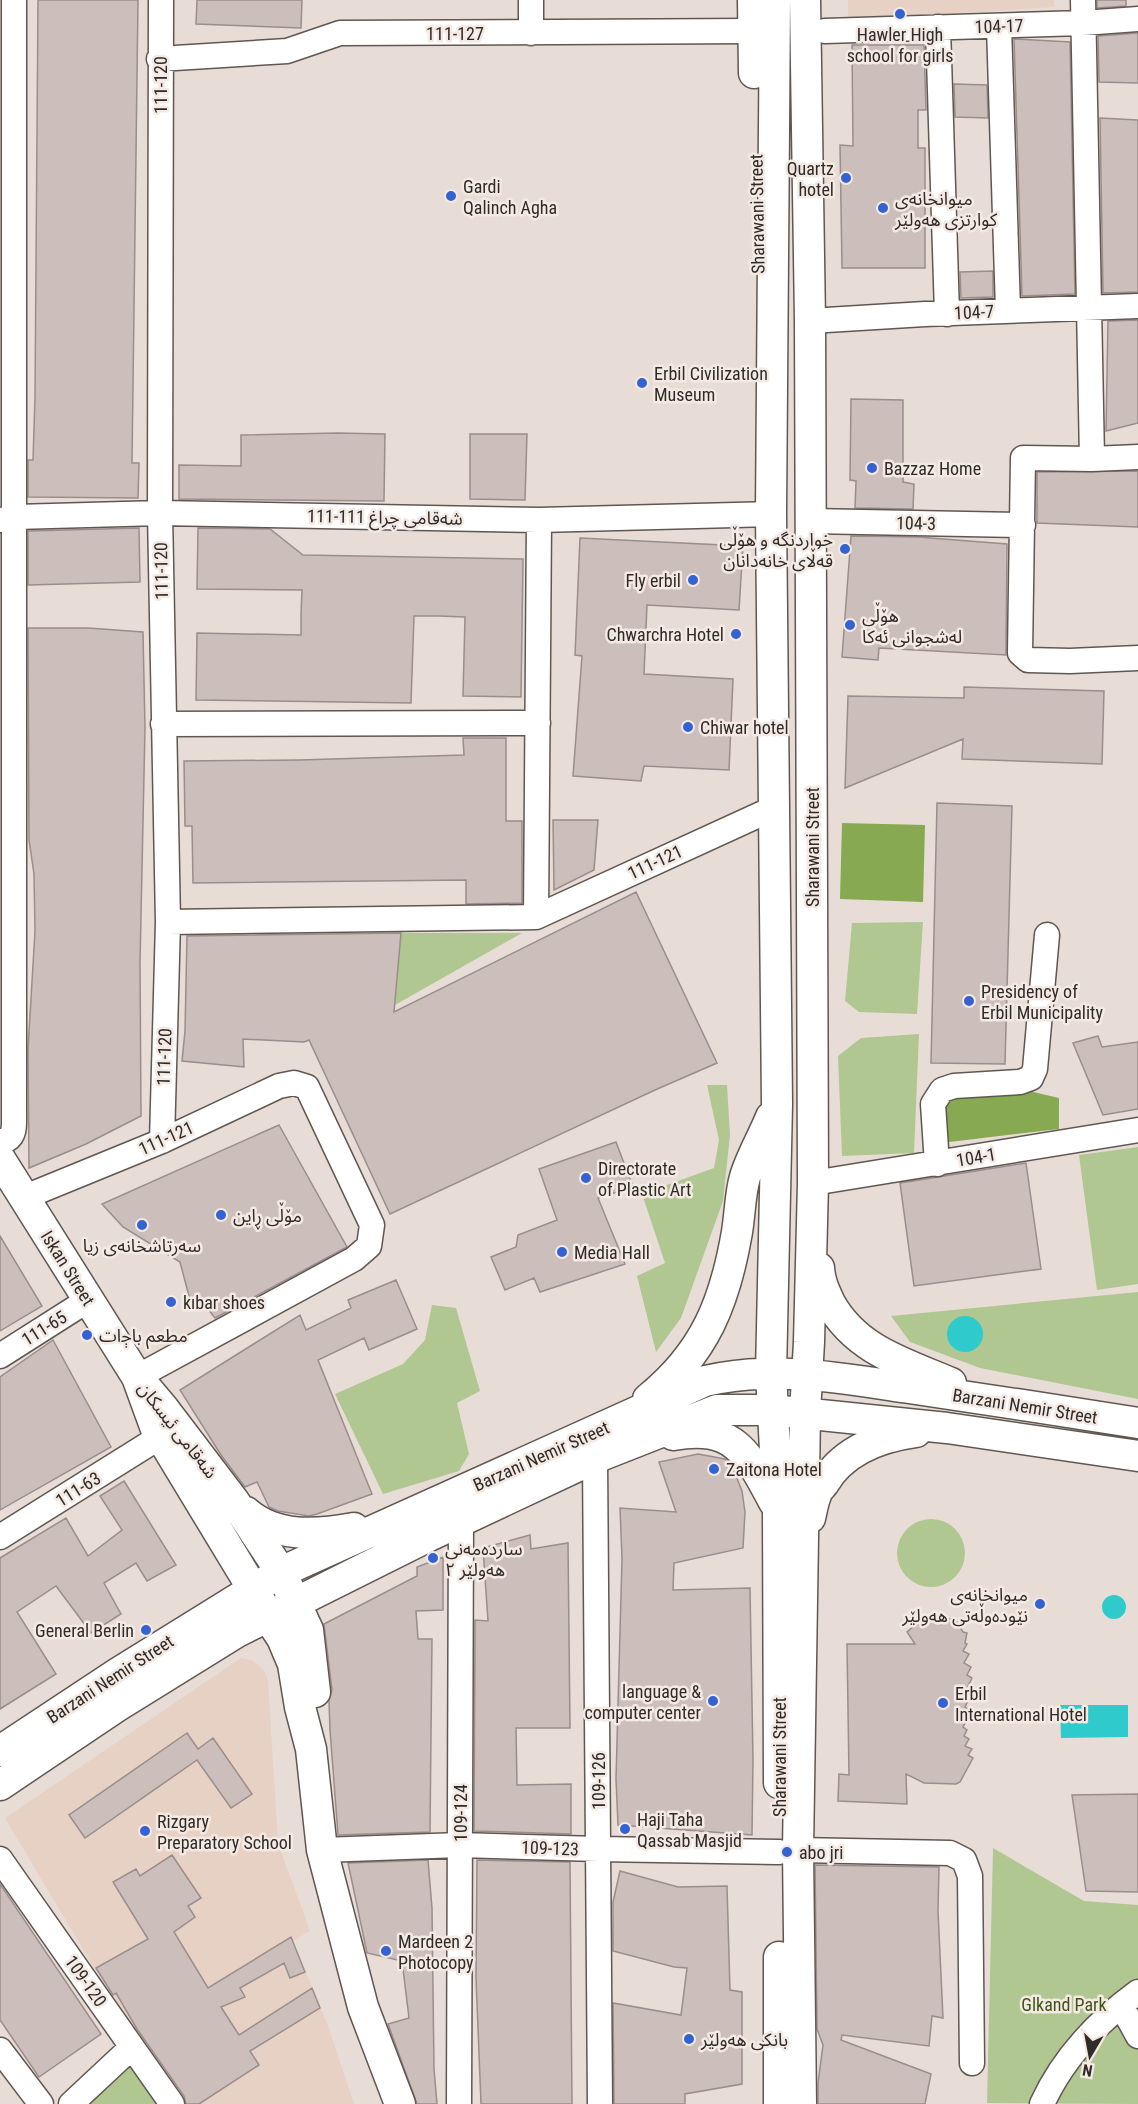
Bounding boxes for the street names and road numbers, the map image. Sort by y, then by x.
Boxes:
street label: 104-17 [974,15,1024,37]
street label: 111-127 [426,23,484,44]
street label: 111-120 [150,56,171,114]
street label: Sharawani Street [745,154,769,274]
street label: 104-7 [953,300,995,324]
street label: شەقامی چراغ 111-111 [307,505,463,533]
street label: 104-3 [896,512,936,534]
street label: 111-120 [150,542,172,600]
street label: Sharawani Street [802,787,823,907]
street label: 111-121 [624,840,686,884]
street label: 111-120 [152,1028,176,1086]
street label: 111-121 [135,1117,197,1159]
street label: 104-1 [954,1143,998,1171]
street label: Iskan Street [37,1227,99,1309]
street label: 111-65 [18,1306,70,1350]
street label: شەقامی ئیسکان [133,1378,222,1483]
street label: Barzani Nemir Street [951,1384,1099,1428]
street label: Barzani Nemir Street [470,1417,612,1495]
street label: 111-63 [52,1467,104,1511]
street label: Barzani Nemir Street [43,1630,177,1728]
street label: Sharawani Street [769,1697,790,1817]
street label: 109-126 [588,1752,609,1810]
street label: 109-124 [450,1784,471,1842]
street label: 109-123 [521,1836,579,1860]
street label: 109-120 [61,1951,111,2011]

